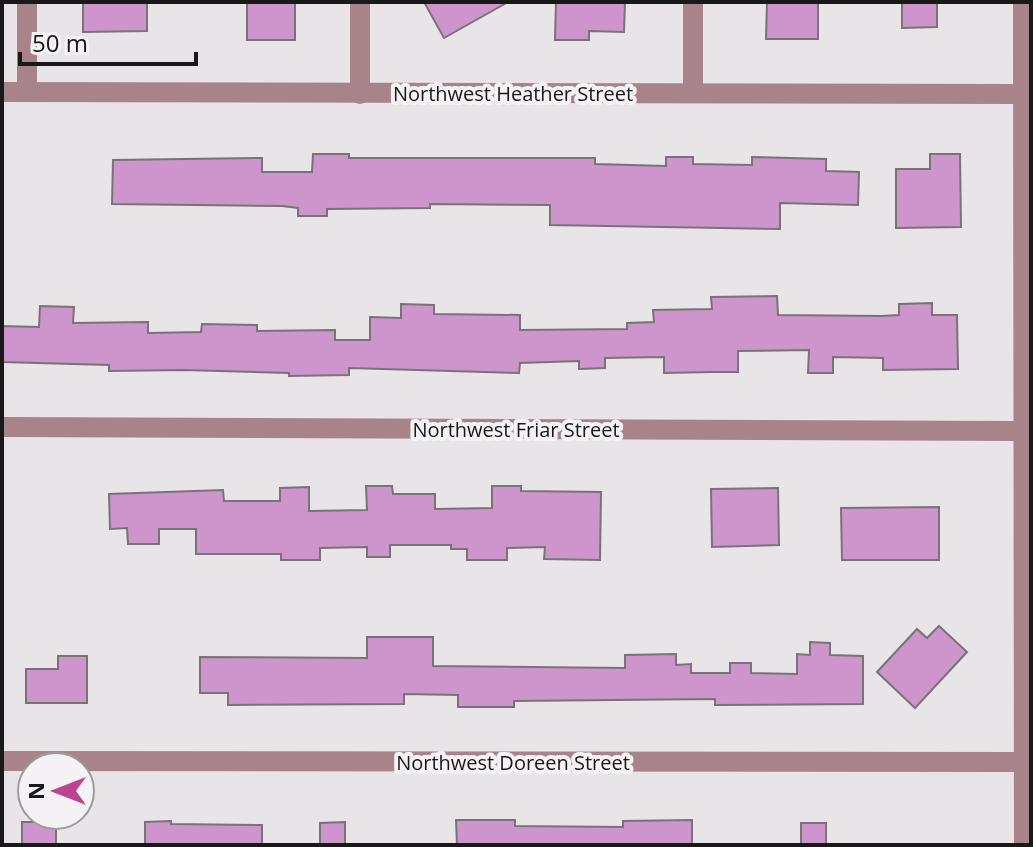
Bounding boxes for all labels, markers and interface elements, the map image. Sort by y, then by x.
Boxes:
scale bar [20,16,196,66]
text: 50 m [32,26,88,59]
street label: Northwest Heather Street [393,80,633,107]
street label: Northwest Friar Street [412,416,620,443]
street label: Northwest Doreen Street [396,749,630,776]
north arrow [16,751,96,831]
text: N [20,782,50,800]

